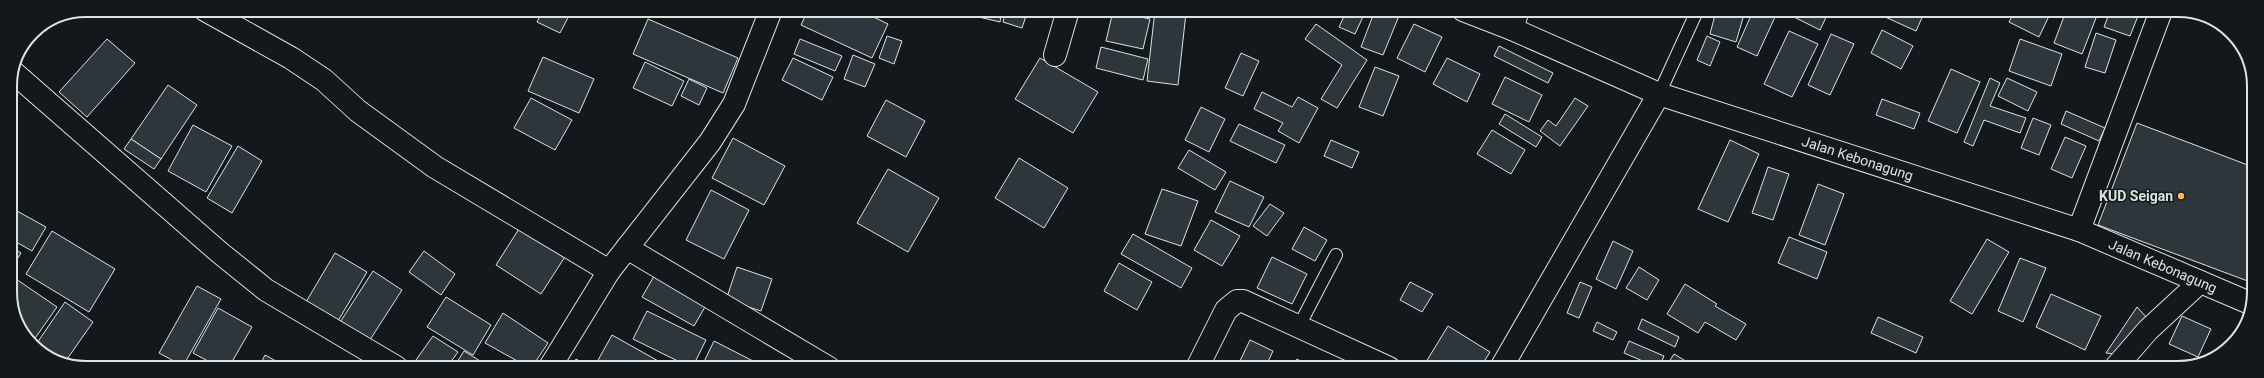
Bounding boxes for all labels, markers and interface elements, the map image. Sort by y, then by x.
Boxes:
street label: Jalan Kebonagung [1800,133,1915,184]
place label: KUD Seigan [2099,188,2173,204]
marker: KUD Seigan [2176,191,2186,201]
street label: Jalan Kebonagung [2106,236,2219,296]

